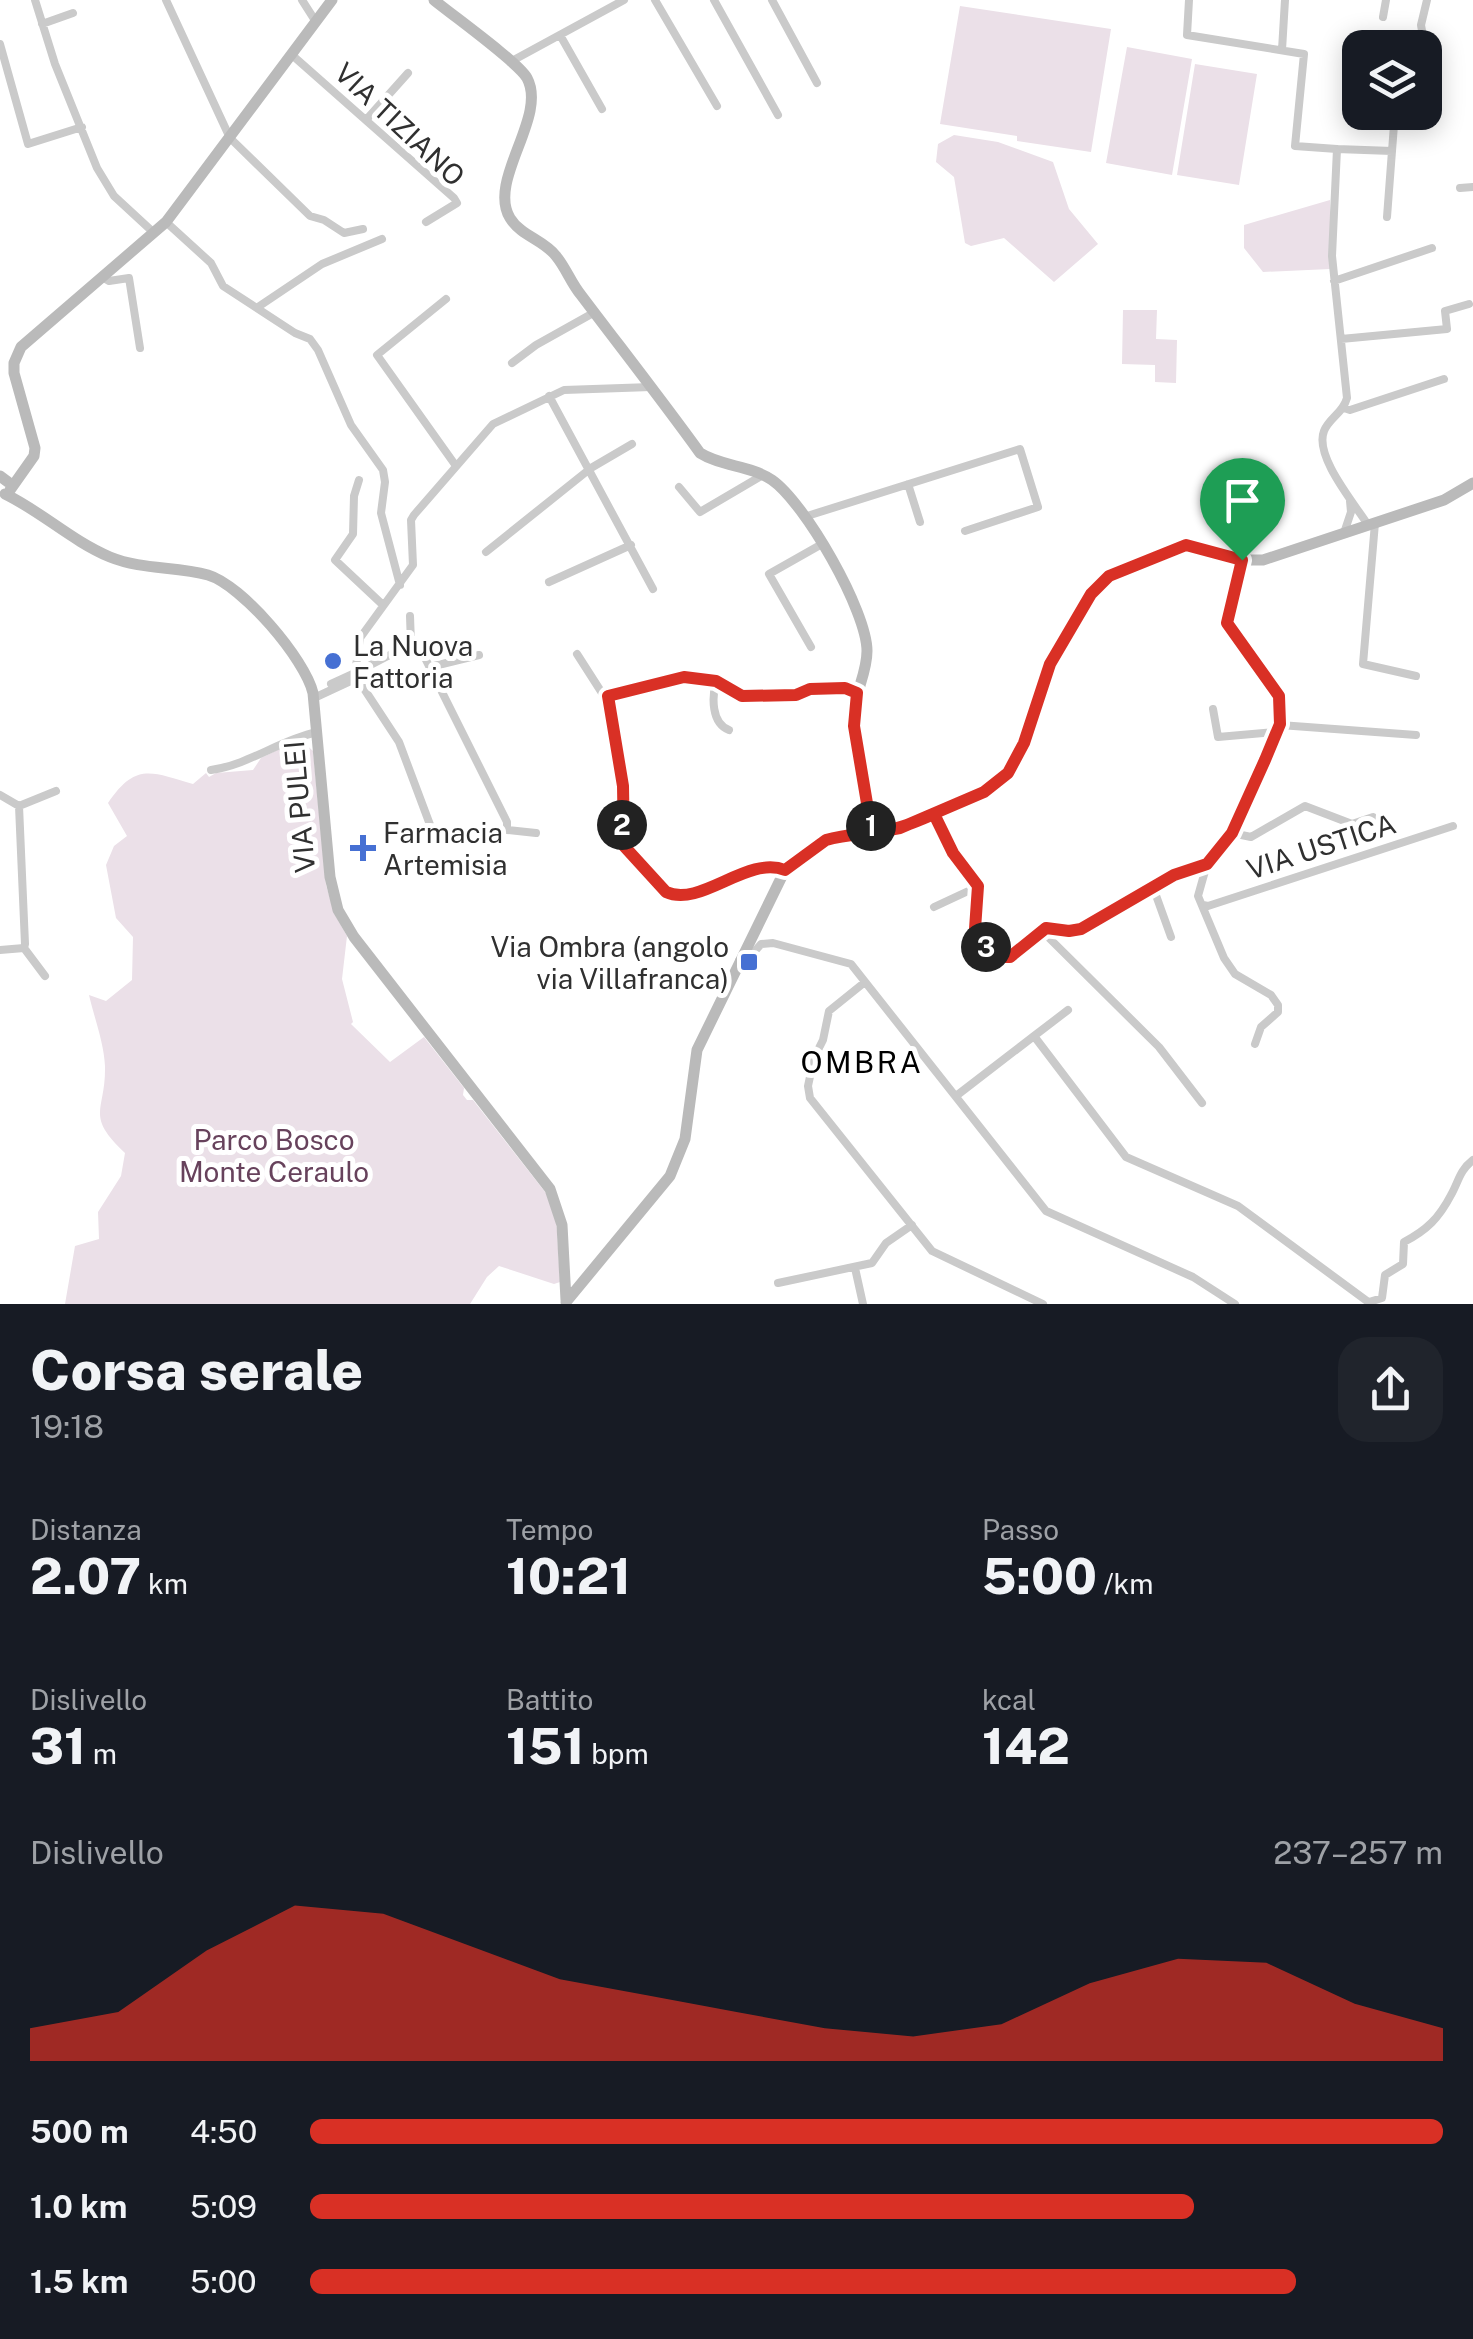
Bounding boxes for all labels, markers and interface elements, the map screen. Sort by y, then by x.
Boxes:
map controls [1342,30,1442,130]
button: layers [1342,30,1442,130]
street label: VIA TIZIANO [328,56,472,192]
pin [1200,458,1285,561]
icon: arrive [1215,473,1270,528]
place label: La Nuova Fattoria [353,629,473,694]
marker: La Nuova Fattoria [322,650,344,672]
street label: VIA PULEI [277,740,321,874]
pin: 2 [597,800,647,850]
pin: 1 [846,801,896,851]
street label: VIA USTICA [1242,806,1400,886]
text: 2 [613,808,631,841]
text: 1 [865,809,877,842]
place label: Farmacia Artemisia [383,816,508,881]
marker: Farmacia Artemisia [352,837,374,859]
pin: 3 [961,922,1011,972]
place label: Via Ombra (angolo via Villafranca) [490,930,729,995]
text: 3 [977,930,995,963]
marker: Via Ombra (angolo via Villafranca) [738,951,760,973]
district label: OMBRA [800,1044,924,1080]
park label: Parco Bosco Monte Ceraulo [179,1123,369,1188]
button: share [1338,1337,1443,1442]
text: Corsa serale [30,1338,363,1402]
text: 19:18 [30,1408,104,1445]
text: Distanza [30,1513,142,1546]
text: Tempo [506,1513,593,1546]
text: Passo [982,1513,1059,1546]
text: 2.07 [30,1546,141,1605]
text: 10:21 [506,1546,631,1605]
text: 5:00 [982,1546,1097,1605]
text: km [141,1567,188,1600]
text: /km [1097,1567,1153,1600]
text: Dislivello [30,1683,147,1716]
text: Battito [506,1683,593,1716]
text: kcal [982,1683,1036,1716]
text: 31 [30,1716,86,1775]
text: 151 [506,1716,584,1775]
text: 142 [982,1716,1070,1775]
text: m [86,1737,117,1770]
text: bpm [584,1737,649,1770]
text: Dislivello [30,1834,164,1871]
text: 237–257 m [1273,1834,1443,1871]
text: 500 m [30,2113,129,2150]
text: 4:50 [190,2113,257,2150]
text: 1.0 km [30,2188,127,2225]
text: 5:09 [190,2188,257,2225]
text: 1.5 km [30,2263,128,2300]
text: 5:00 [190,2263,257,2300]

